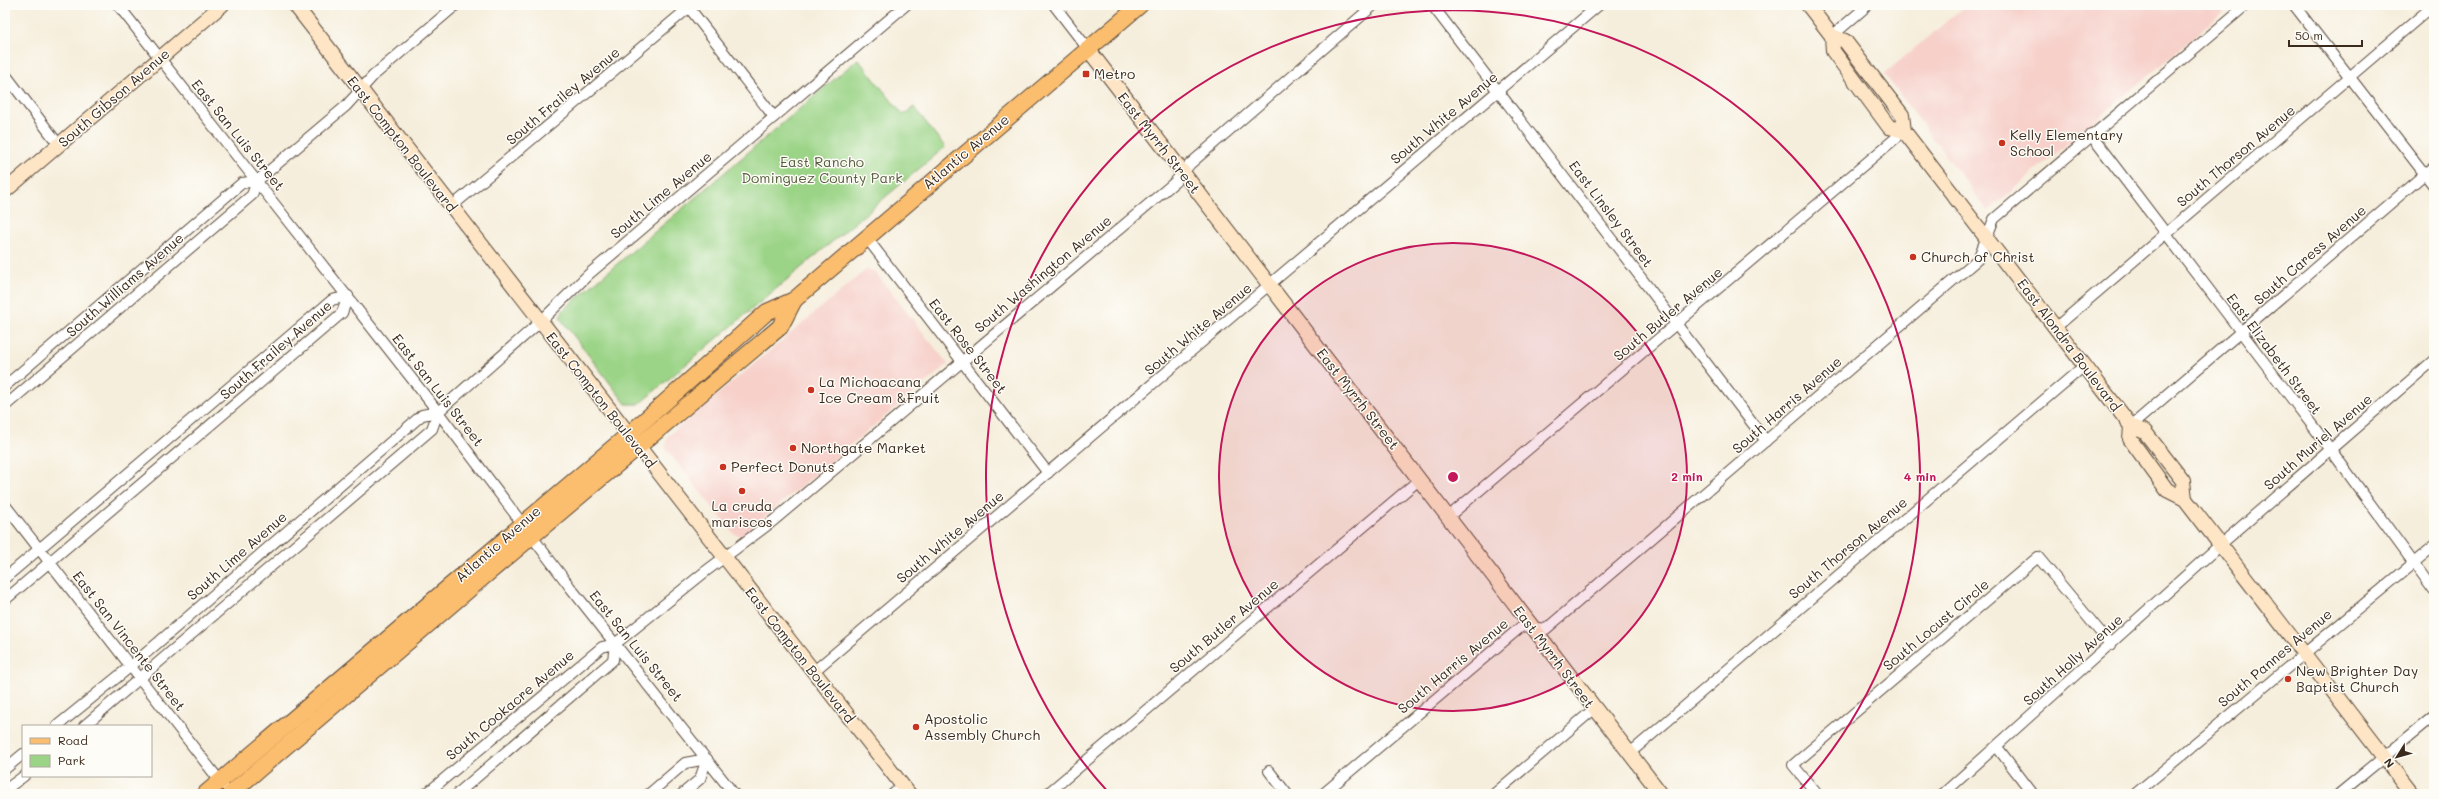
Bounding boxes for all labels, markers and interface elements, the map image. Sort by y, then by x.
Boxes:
scale bar [2289,22,2362,48]
text: 50 m [2295,27,2323,43]
street label: South Frailey Avenue [502,42,623,149]
street label: South Gibson Avenue [54,44,173,151]
place label: Metro [1094,64,1135,83]
street label: South White Avenue [1386,67,1501,168]
marker: Metro [1081,69,1091,79]
street label: East Compton Boulevard [343,72,462,216]
street label: East San Luis Street [188,75,289,194]
street label: East Myrrh Street [1114,88,1205,197]
street label: South Thorson Avenue [2172,100,2299,211]
street label: Atlantic Avenue [918,110,1013,193]
place label: Kelly Elementary School [2010,125,2123,160]
marker: Kelly Elementary School [1997,138,2007,148]
street label: South Lime Avenue [606,147,715,243]
park label: East Rancho Dominguez County Park [741,152,903,187]
street label: East Linsley Street [1565,156,1658,271]
street label: South Caress Avenue [2249,200,2370,309]
street label: South Washington Avenue [970,211,1115,337]
street label: South Williams Avenue [62,228,187,341]
place label: Church of Christ [1921,247,2035,266]
marker: Church of Christ [1908,252,1918,262]
street label: South Butler Avenue [1609,262,1726,365]
street label: East Alondra Boulevard [2013,275,2126,415]
street label: South White Avenue [1140,278,1255,379]
street label: East Elizabeth Street [2223,289,2326,418]
street label: East Rose Street [925,294,1012,397]
street label: South Frailey Avenue [216,296,336,404]
street label: East Compton Boulevard [542,328,661,472]
street label: East San Luis Street [388,329,488,450]
street label: East Myrrh Street [1313,344,1404,453]
street label: South Harris Avenue [1728,352,1845,457]
place label: La Michoacana Ice Cream &Fruit [819,372,940,407]
marker: La Michoacana Ice Cream &Fruit [806,385,816,395]
street label: South Muriel Avenue [2260,389,2376,494]
place label: Northgate Market [801,438,926,457]
marker: Northgate Market [788,443,798,453]
place label: Perfect Donuts [731,457,835,476]
marker: Perfect Donuts [718,462,728,472]
text: 2 min [1671,468,1703,484]
text: 4 min [1904,468,1936,484]
centre of rings [1446,470,1460,484]
marker: La cruda mariscos [737,486,747,496]
street label: South White Avenue [892,486,1007,587]
street label: South Thorson Avenue [1784,492,1911,603]
place label: La cruda mariscos [711,496,773,531]
street label: Atlantic Avenue [451,501,544,586]
street label: South Lime Avenue [183,507,291,604]
street label: East San Vincente Street [69,567,190,715]
street label: South Butler Avenue [1165,574,1282,677]
street label: South Locust Circle [1879,575,1993,675]
street label: East Compton Boulevard [741,583,860,727]
street label: East San Luis Street [586,586,687,705]
street label: East Myrrh Street [1510,602,1599,712]
street label: South Pannes Avenue [2214,604,2336,711]
street label: South Holly Avenue [2019,610,2127,709]
street label: South Harris Avenue [1393,614,1512,718]
street label: South Cookacre Avenue [442,645,578,764]
place label: New Brighter Day Baptist Church [2296,661,2418,696]
marker: New Brighter Day Baptist Church [2283,674,2293,684]
place label: Apostolic Assembly Church [924,709,1040,744]
marker: Apostolic Assembly Church [911,722,921,732]
legend [22,725,152,777]
text: Road [58,732,88,748]
north arrow [2377,737,2417,777]
text: Park [58,752,85,768]
text: N [2380,755,2397,771]

